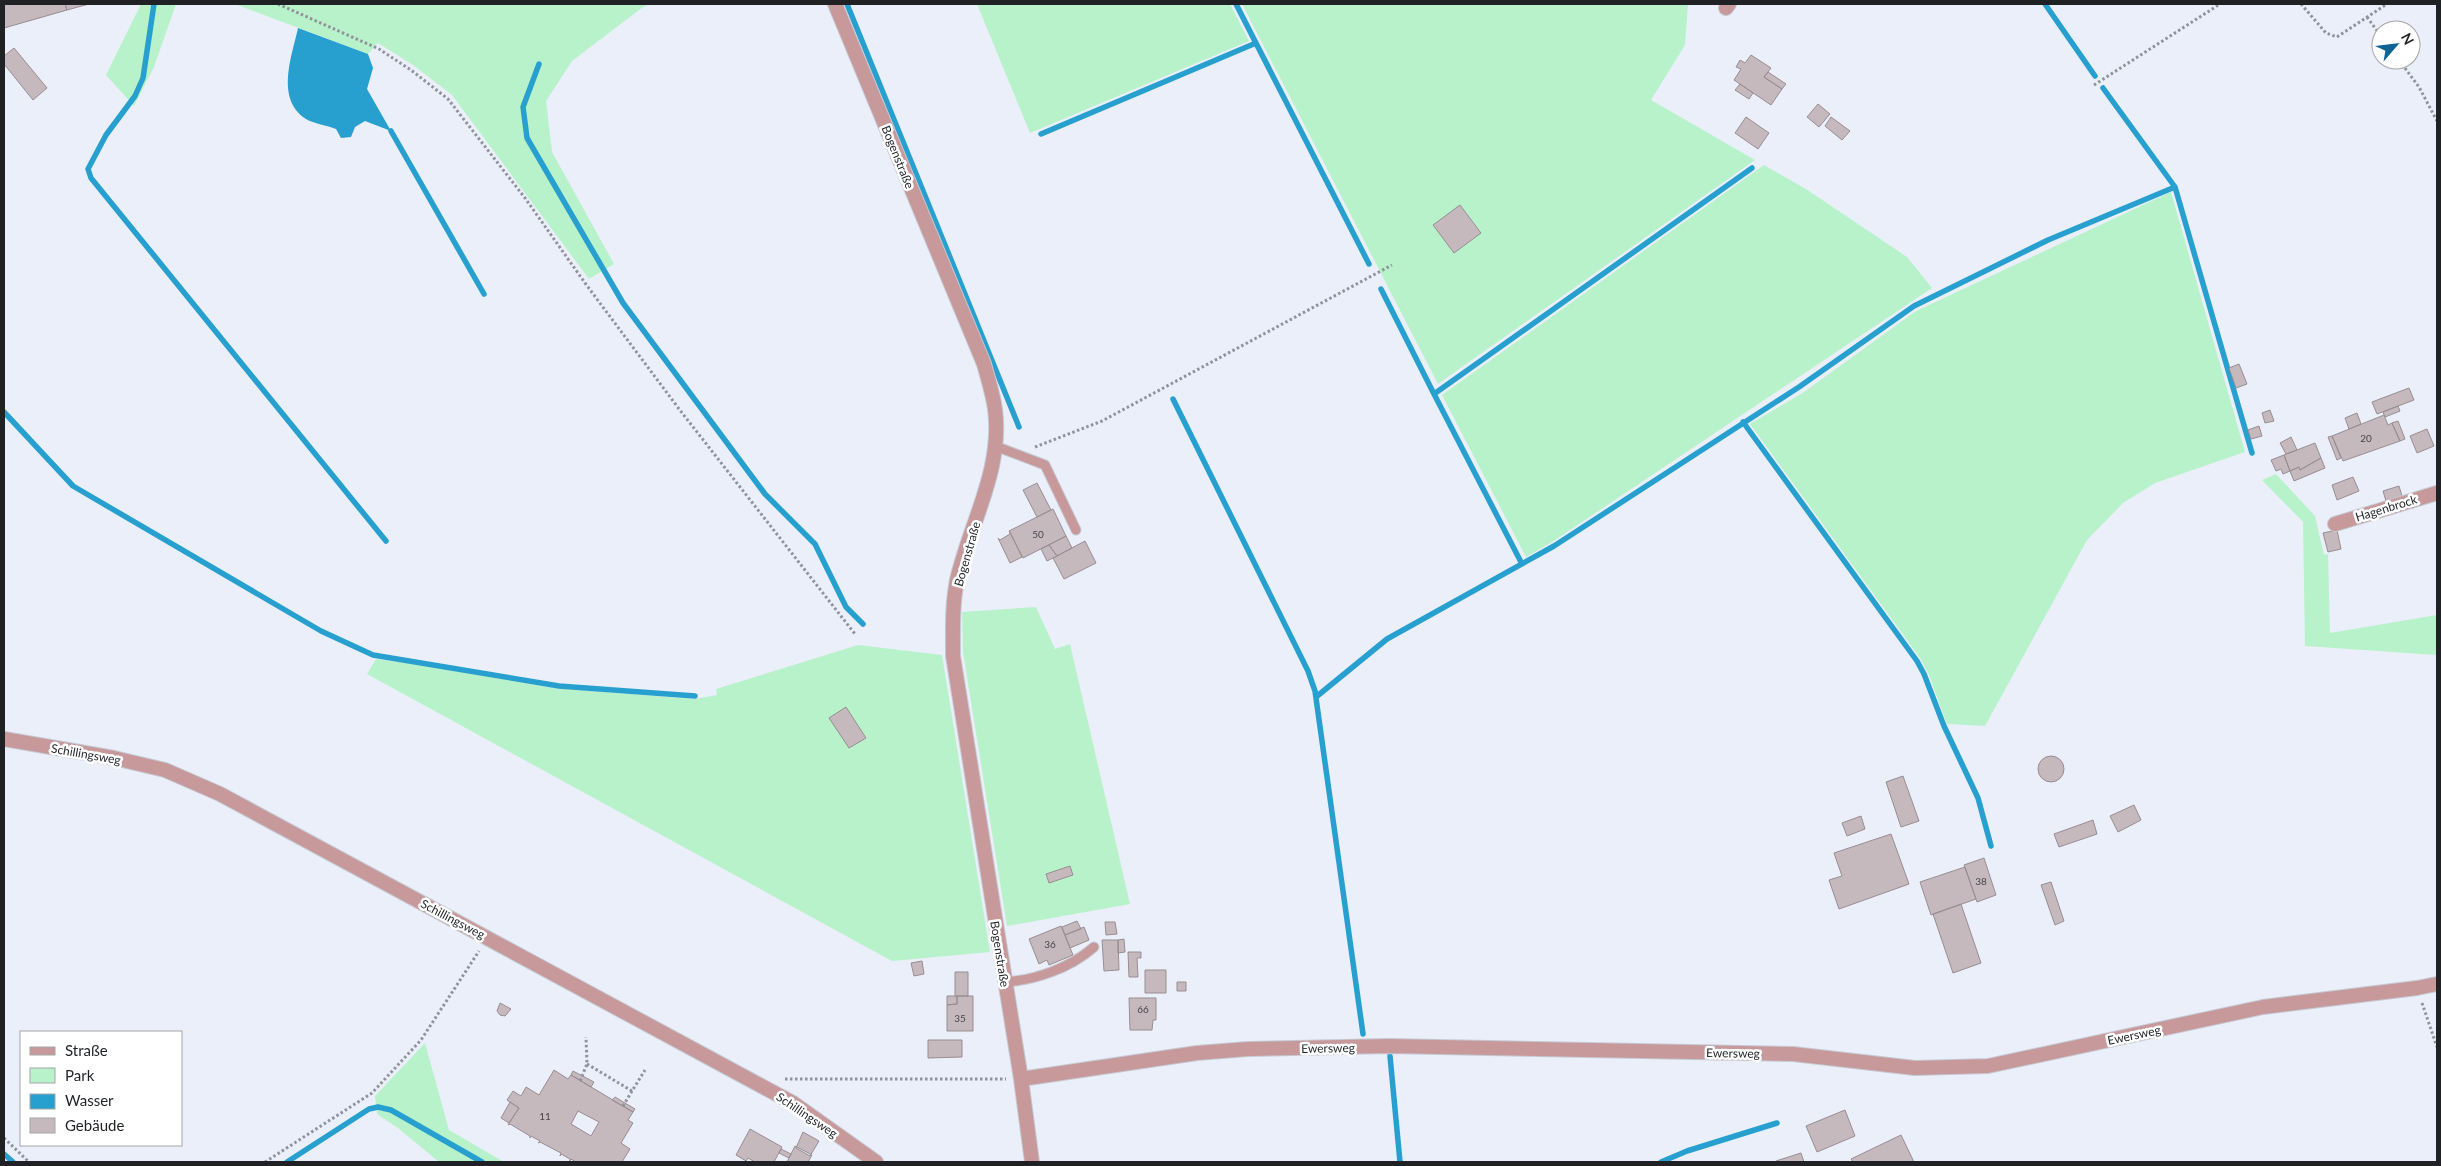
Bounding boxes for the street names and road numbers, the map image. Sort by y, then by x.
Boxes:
street label: Bogenstraße [879,123,917,191]
street label: Hagenbrock [2353,491,2419,524]
street label: Bogenstraße [951,520,983,588]
street label: Schillingsweg [50,741,122,767]
street label: Schillingsweg [418,896,488,942]
street label: Bogenstraße [987,920,1013,988]
street label: Ewersweg [2106,1022,2162,1048]
street label: Ewersweg [1301,1040,1355,1056]
street label: Ewersweg [1706,1045,1760,1061]
street label: Schillingsweg [774,1089,840,1141]

